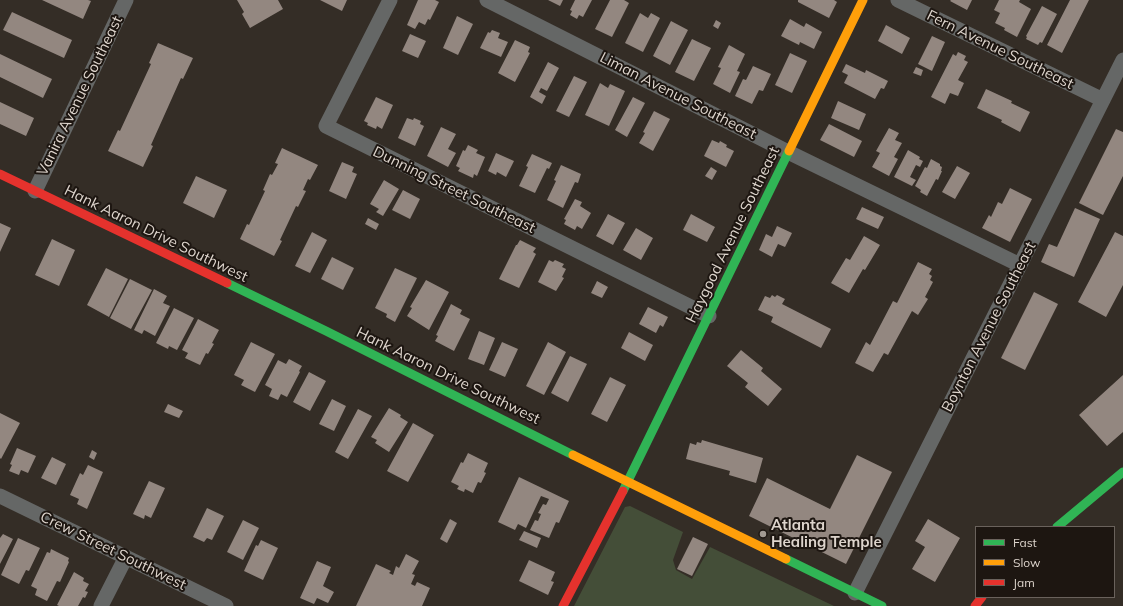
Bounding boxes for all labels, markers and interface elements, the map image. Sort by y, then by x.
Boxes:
street label: Fern Avenue Southeast [924,7,1076,93]
street label: Vanira Avenue Southeast [33,13,127,179]
street label: Liman Avenue Southeast [597,49,759,143]
street label: Dunning Street Southeast [370,143,538,237]
street label: Haygood Avenue Southeast [682,144,784,326]
street label: Hank Aaron Drive Southwest [61,182,251,286]
street label: Boynton Avenue Southeast [938,239,1040,415]
street label: Hank Aaron Drive Southwest [353,324,543,428]
street label: Crew Street Southwest [37,508,189,594]
place label: Atlanta Healing Temple [771,516,882,551]
legend [975,526,1115,598]
marker: Atlanta Healing Temple [758,529,768,539]
text: Fast [1013,535,1037,550]
text: Slow [1013,555,1041,570]
text: Jam [1013,575,1035,590]

